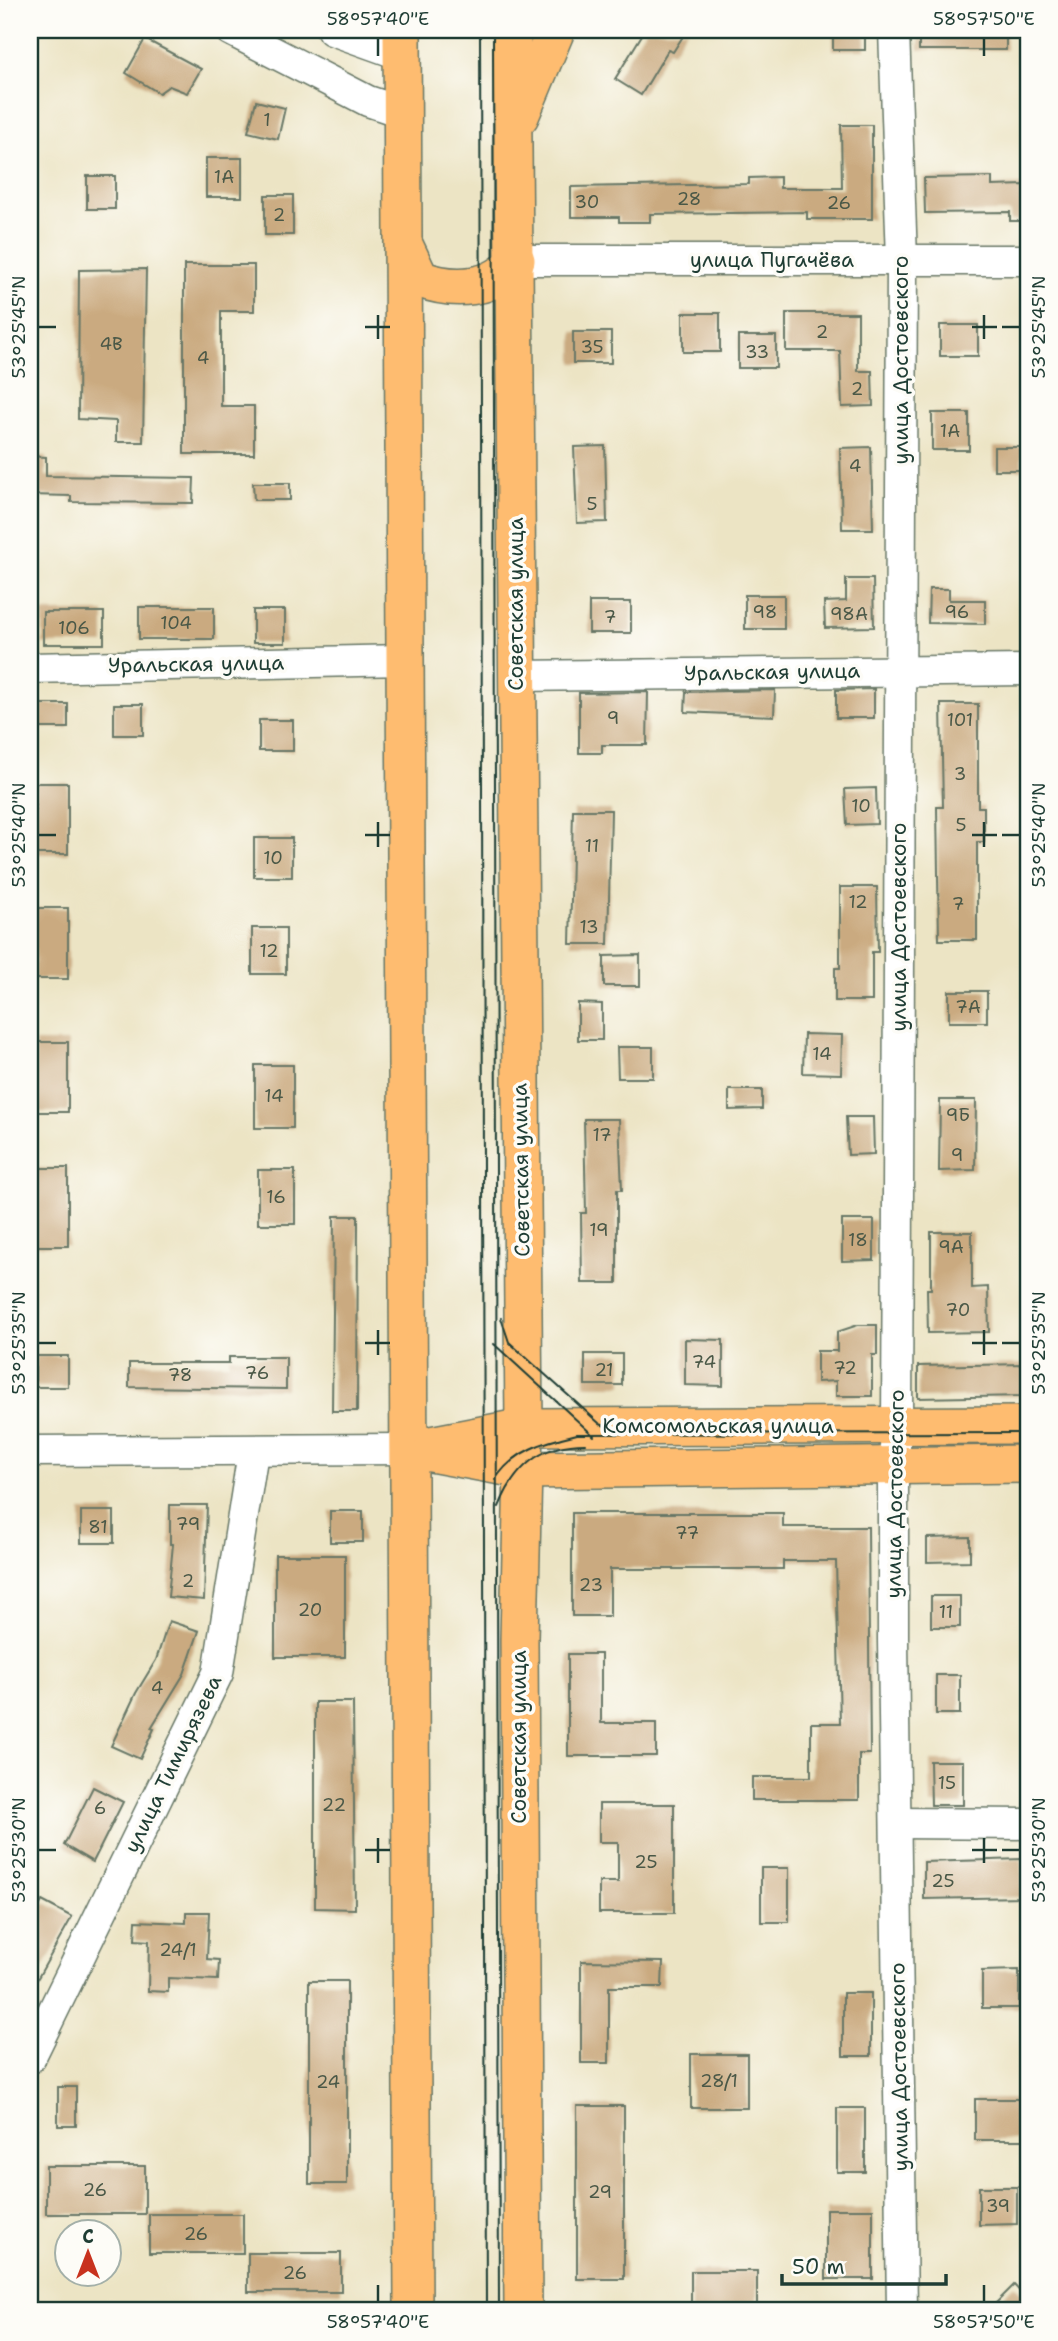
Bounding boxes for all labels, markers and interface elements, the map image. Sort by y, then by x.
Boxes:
text: 58°57'40"E [327,7,429,31]
text: 58°57'50"E [933,7,1035,31]
house number: 1 [263,108,271,132]
house number: 1А [214,165,234,189]
house number: 28 [677,187,701,211]
house number: 30 [575,190,599,214]
house number: 26 [827,191,851,215]
house number: 2 [273,203,285,227]
street label: улица Пугачёва [690,246,854,274]
street label: улица Достоевского [887,255,915,465]
text: 53°25'45"N [7,276,31,378]
text: 53°25'45"N [1027,276,1051,378]
house number: 2 [816,320,828,344]
house number: 4В [99,332,123,356]
house number: 35 [580,335,604,359]
house number: 33 [745,340,769,364]
house number: 4 [197,346,209,370]
house number: 2 [851,377,863,401]
house number: 1А [940,419,960,443]
house number: 4 [849,454,861,478]
house number: 5 [586,492,598,516]
street label: Советская улица [502,517,530,691]
house number: 98 [753,600,777,624]
house number: 96 [945,600,969,624]
house number: 98А [830,602,868,626]
house number: 7 [604,605,616,629]
house number: 104 [160,611,192,635]
house number: 106 [58,616,90,640]
street label: Уральская улица [108,648,284,680]
street label: Уральская улица [684,656,860,688]
house number: 9 [607,706,619,730]
house number: 101 [947,708,973,732]
house number: 3 [954,762,966,786]
text: 53°25'40"N [7,782,31,888]
text: 53°25'40"N [1027,782,1051,888]
house number: 10 [851,794,871,818]
house number: 5 [955,813,967,837]
street label: улица Достоевского [885,822,913,1032]
house number: 11 [585,834,599,858]
house number: 10 [263,846,283,870]
house number: 12 [848,890,868,914]
house number: 7 [952,892,964,916]
house number: 13 [579,915,599,939]
house number: 12 [259,939,279,963]
house number: 7А [955,995,981,1019]
house number: 14 [812,1042,832,1066]
street label: Советская улица [505,1083,537,1257]
house number: 14 [264,1084,284,1108]
house number: 9Б [946,1103,970,1127]
house number: 17 [592,1123,612,1147]
house number: 9 [951,1143,963,1167]
house number: 16 [266,1185,286,1209]
house number: 19 [589,1218,609,1242]
house number: 18 [848,1228,868,1252]
house number: 9А [938,1235,964,1259]
text: 53°25'35"N [7,1291,31,1395]
text: 53°25'35"N [1027,1291,1051,1395]
house number: 70 [946,1298,970,1322]
house number: 74 [692,1350,716,1374]
house number: 72 [833,1356,857,1380]
house number: 21 [594,1358,614,1382]
house number: 76 [245,1361,269,1385]
house number: 78 [168,1363,192,1387]
street label: улица Достоевского [879,1389,911,1599]
street label: Комсомольская улица [602,1412,834,1440]
house number: 79 [176,1512,200,1536]
house number: 81 [88,1515,108,1539]
house number: 77 [675,1521,699,1545]
house number: 2 [182,1569,194,1593]
house number: 23 [579,1573,603,1597]
house number: 20 [298,1598,322,1622]
house number: 11 [939,1600,953,1624]
street label: Советская улица [505,1650,533,1824]
street label: улица Тимирязева [118,1670,228,1858]
house number: 4 [151,1676,163,1700]
house number: 15 [938,1771,956,1795]
house number: 22 [322,1793,346,1817]
house number: 6 [94,1796,106,1820]
text: 53°25'30"N [7,1797,31,1903]
text: 53°25'30"N [1027,1797,1051,1903]
house number: 25 [634,1850,658,1874]
house number: 25 [931,1869,955,1893]
house number: 24/1 [159,1938,197,1962]
street label: улица Достоевского [883,1962,915,2172]
house number: 28/1 [700,2069,738,2093]
house number: 24 [316,2070,340,2094]
house number: 26 [83,2178,107,2202]
house number: 29 [588,2180,612,2204]
house number: 39 [986,2194,1010,2218]
north arrow [52,2218,122,2288]
house number: 26 [184,2222,208,2246]
text: С [82,2224,94,2249]
scale bar [782,2243,946,2287]
text: 50 m [792,2253,845,2281]
house number: 26 [283,2261,307,2285]
text: 58°57'40"E [327,2310,429,2334]
text: 58°57'50"E [933,2310,1035,2334]

